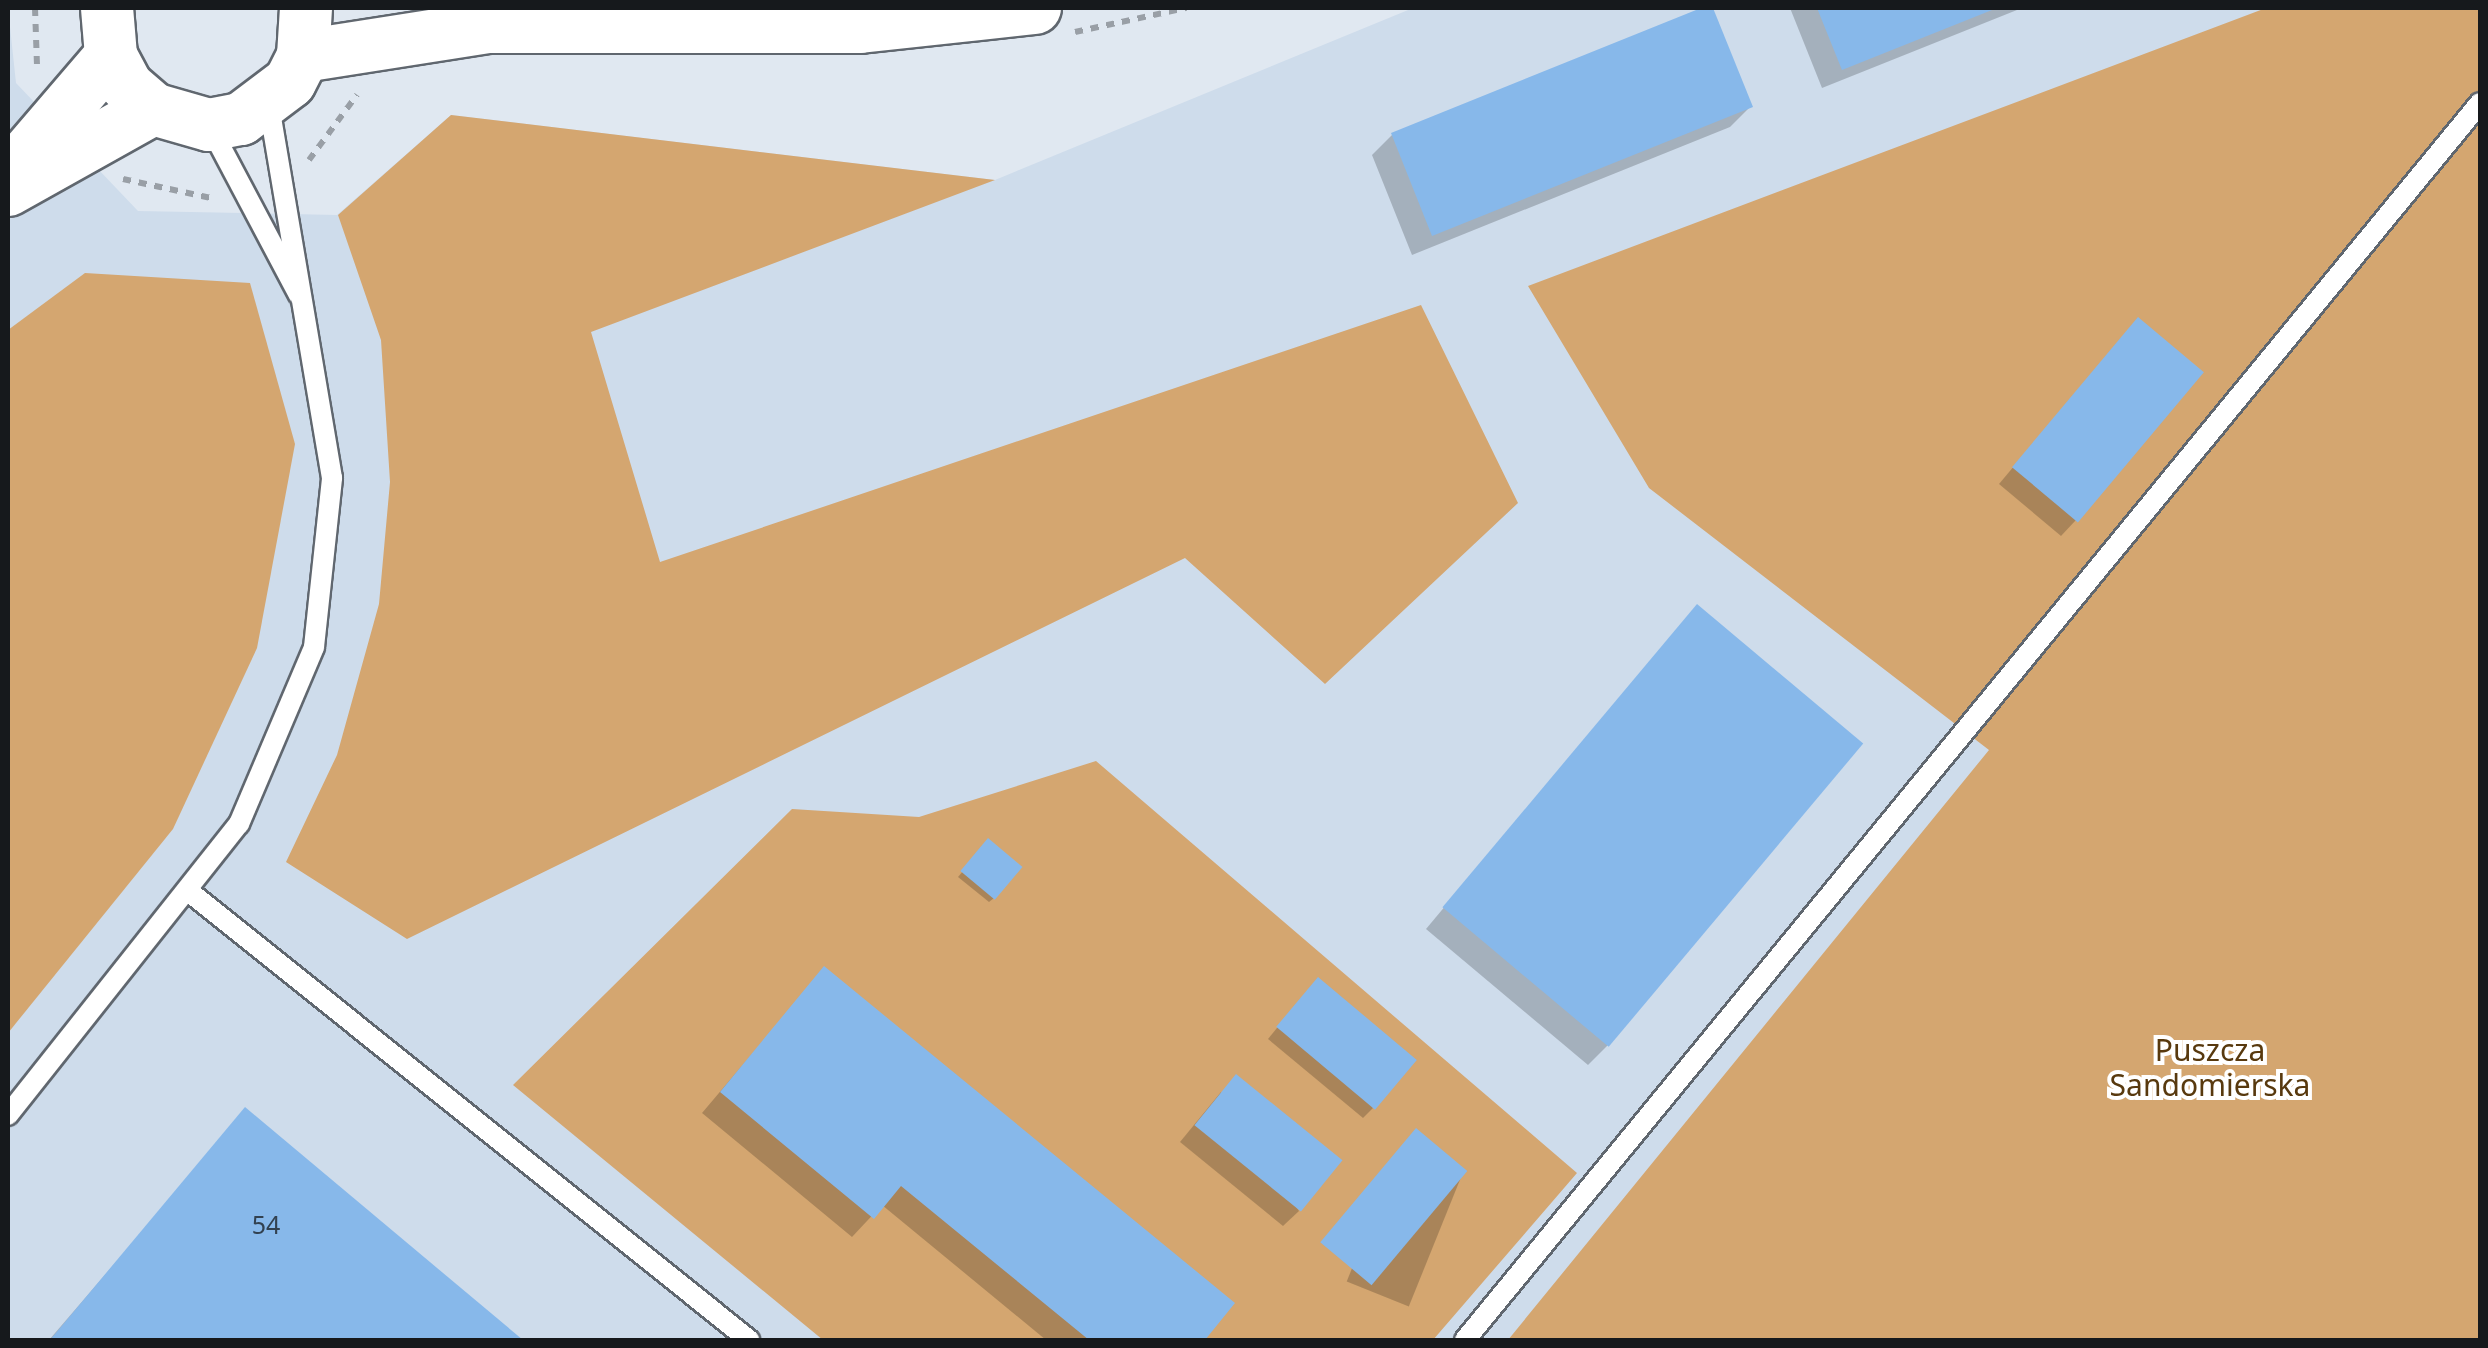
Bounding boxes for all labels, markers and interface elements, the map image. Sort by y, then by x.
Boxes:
park label: Puszcza Sandomierska [2110,1032,2310,1102]
house number: 54 [252,1209,280,1239]

